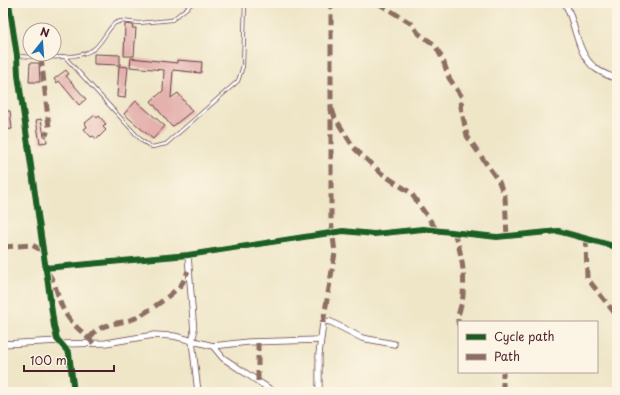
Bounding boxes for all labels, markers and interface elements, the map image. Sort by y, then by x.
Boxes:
north arrow [22,22,62,62]
text: N [38,23,52,41]
legend [458,321,598,373]
text: Cycle path [494,327,555,345]
scale bar [24,347,114,373]
text: Path [494,347,520,365]
text: 100 m [30,351,67,369]

